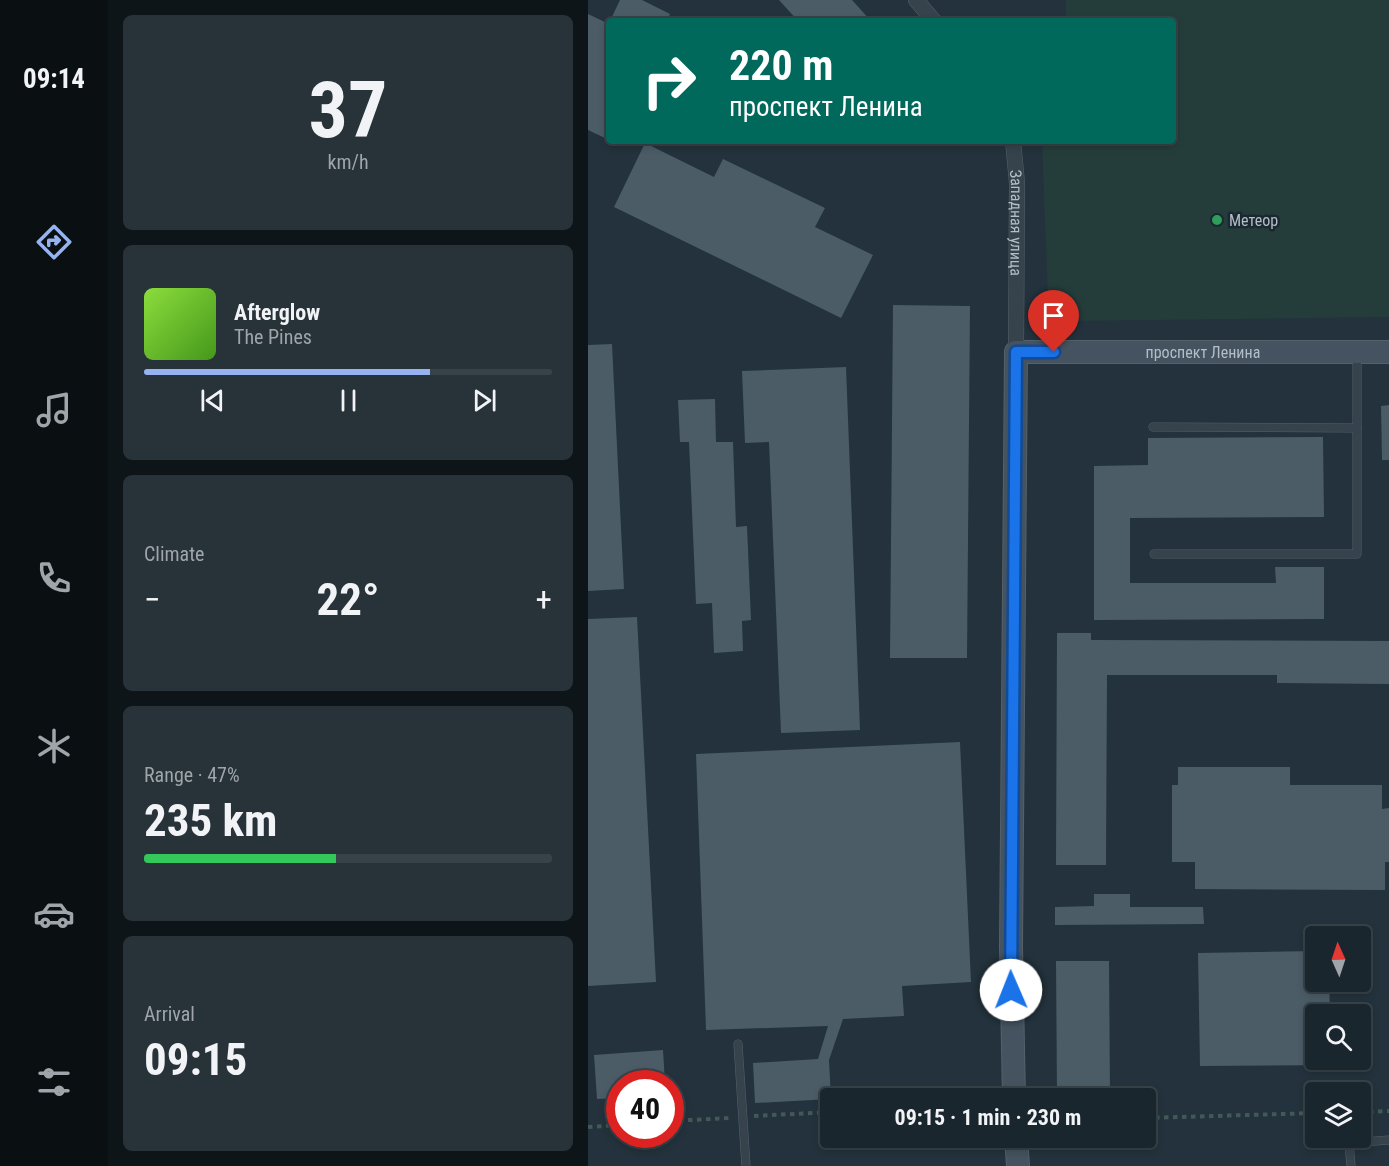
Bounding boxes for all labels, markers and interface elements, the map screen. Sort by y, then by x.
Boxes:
text: 220 m [729,41,834,90]
icon: right [630,42,708,120]
text: 09:14 [23,63,85,95]
text: 37 [309,65,387,156]
text: проспект Ленина [729,91,923,123]
text: km/h [327,150,369,174]
street label: Западная улица [1006,169,1026,276]
place label: Метеор [1229,211,1278,230]
marker: Метеор [1210,213,1224,227]
icon: directions [33,221,75,263]
pin [1028,290,1079,352]
icon: arrive [1037,299,1070,332]
text: Afterglow [234,300,320,325]
text: The Pines [234,325,312,349]
street label: проспект Ленина [1146,343,1260,362]
icon: previous [196,384,229,417]
icon: pause [332,384,365,417]
icon: next [468,384,501,417]
icon: music [33,389,75,431]
text: Climate [144,542,204,566]
icon: phone [33,557,75,599]
text: 22° [317,573,380,626]
text: − [144,580,161,619]
text: + [536,580,552,619]
icon: climate [33,725,75,767]
text: Range · 47% [144,763,240,787]
text: 235 km [144,794,277,847]
icon: car [33,893,75,935]
north arrow [1305,926,1371,992]
map controls [1305,926,1371,1148]
position arrow [979,958,1043,1022]
text: Arrival [144,1002,195,1026]
button: search [1305,1004,1371,1070]
text: 09:15 [144,1033,247,1086]
icon: filters [33,1061,75,1103]
speed limit sign: 40 [606,1070,684,1148]
button: layers [1305,1082,1371,1148]
text: 09:15 · 1 min · 230 m [895,1105,1081,1130]

